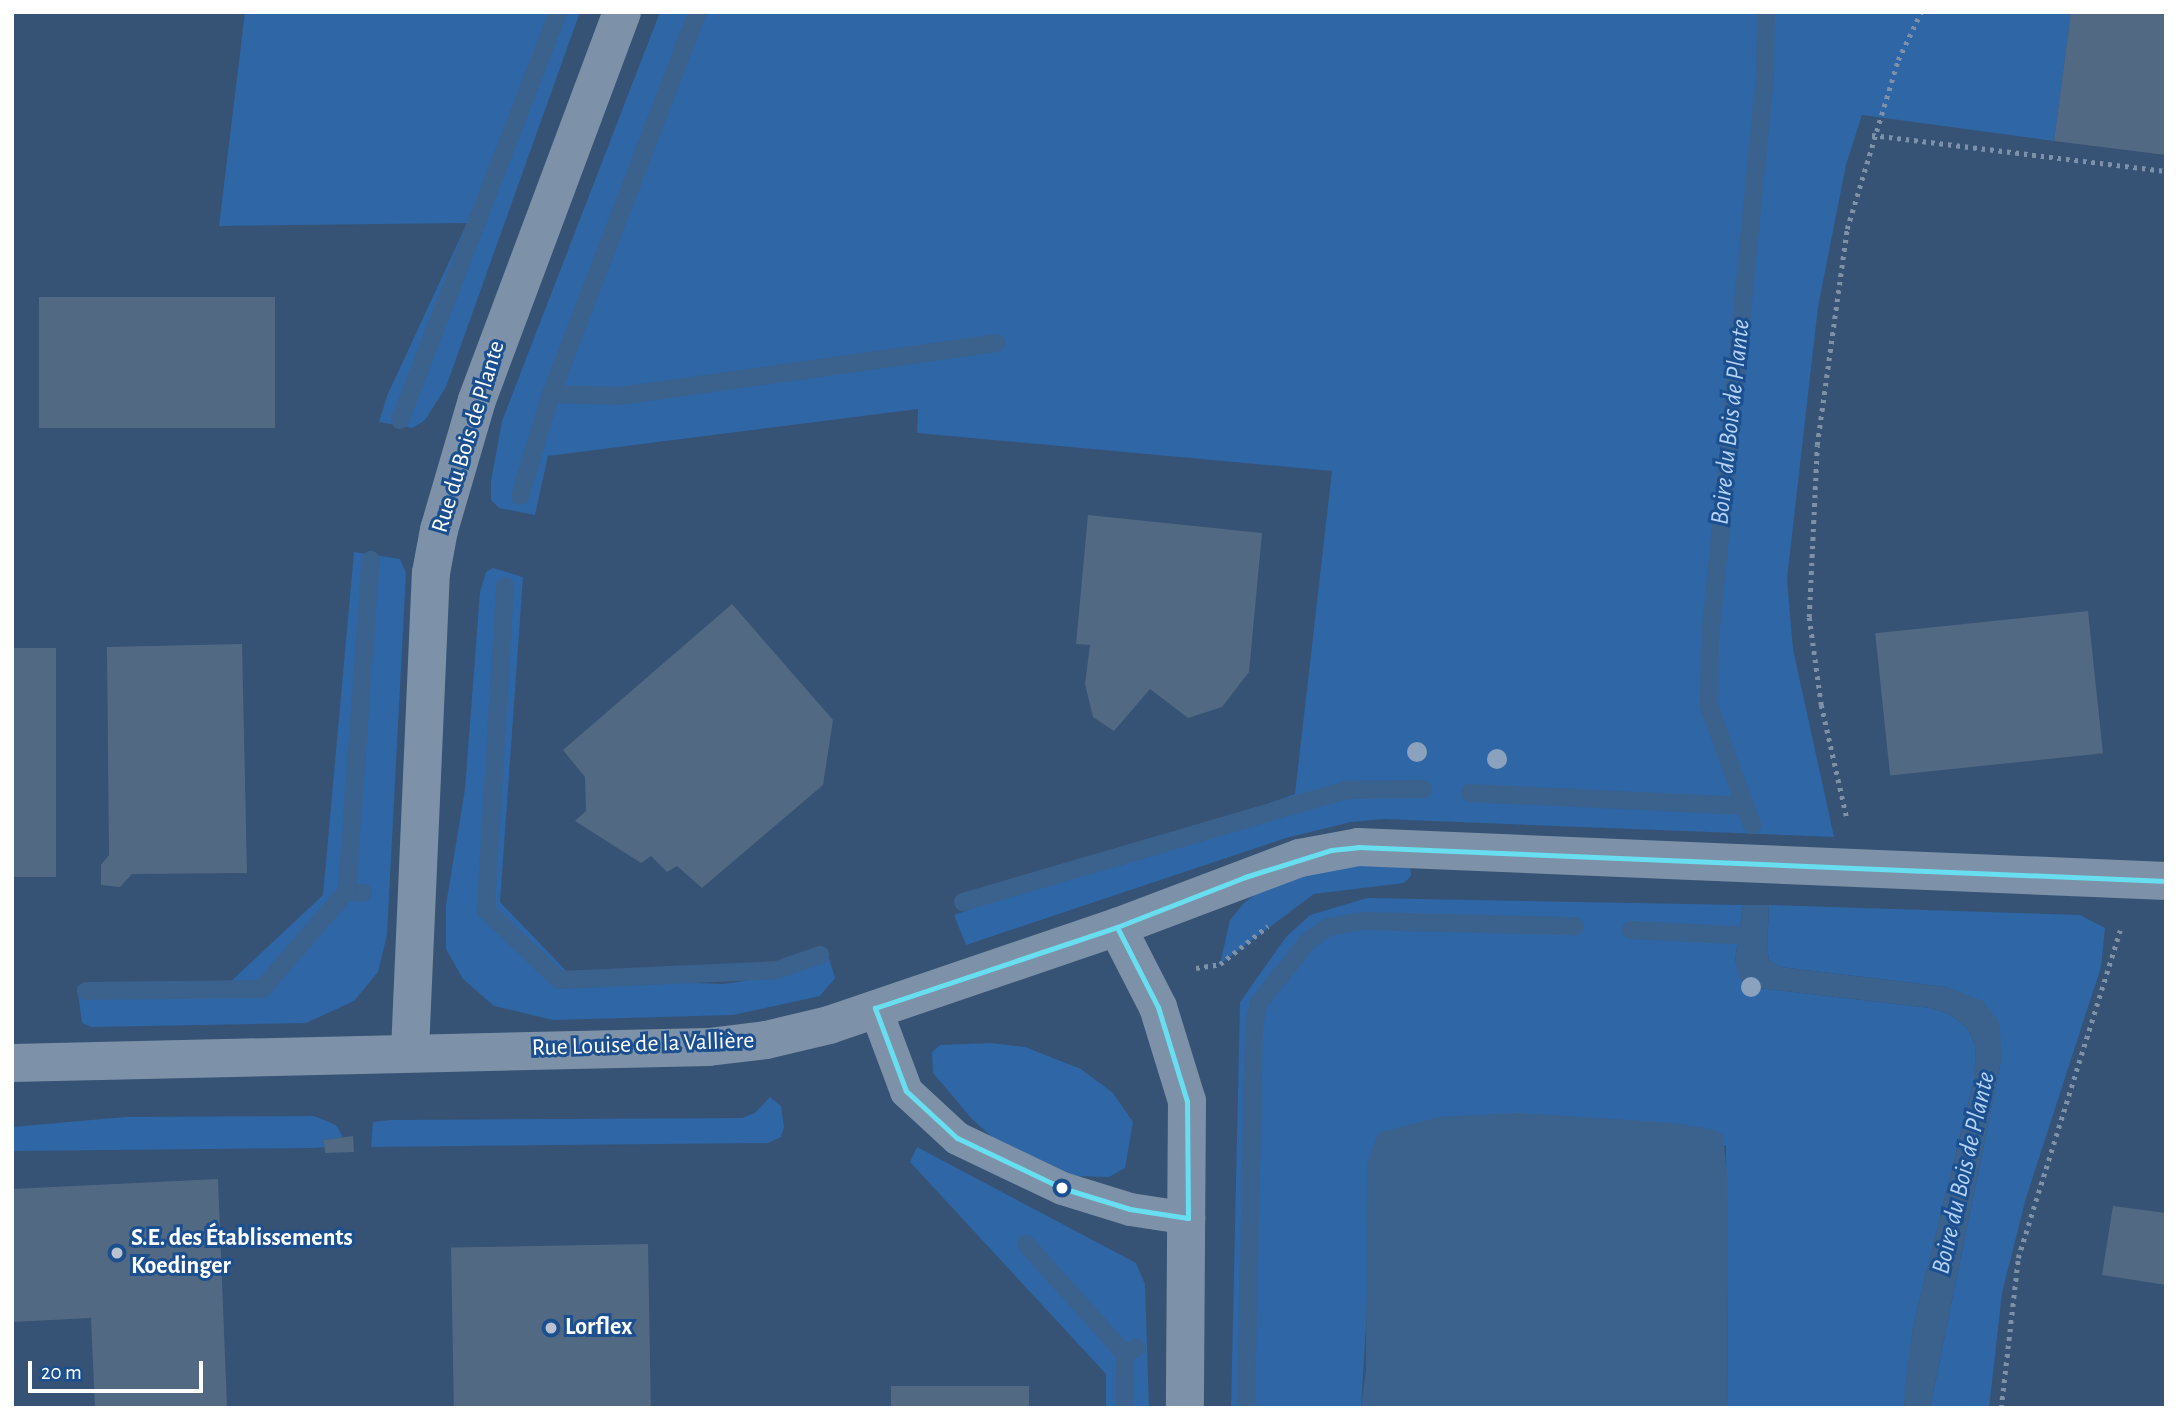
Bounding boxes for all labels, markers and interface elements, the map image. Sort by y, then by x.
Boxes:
water label: Boire du Bois de Plante [1705,318,1757,526]
street label: Rue du Bois de Plante [426,338,512,536]
street label: Rue Louise de la Vallière [531,1027,755,1063]
water label: Boire du Bois de Plante [1926,1069,2002,1277]
unlabelled marker [1055,1181,1069,1195]
place label: S.E. des Établissements Koedinger [131,1225,353,1281]
marker: S.E. des Établissements Koedinger [109,1245,125,1261]
place label: Lorflex [565,1314,632,1342]
marker: Lorflex [543,1320,559,1336]
scale bar [32,1346,206,1390]
text: 20 m [41,1362,82,1383]

